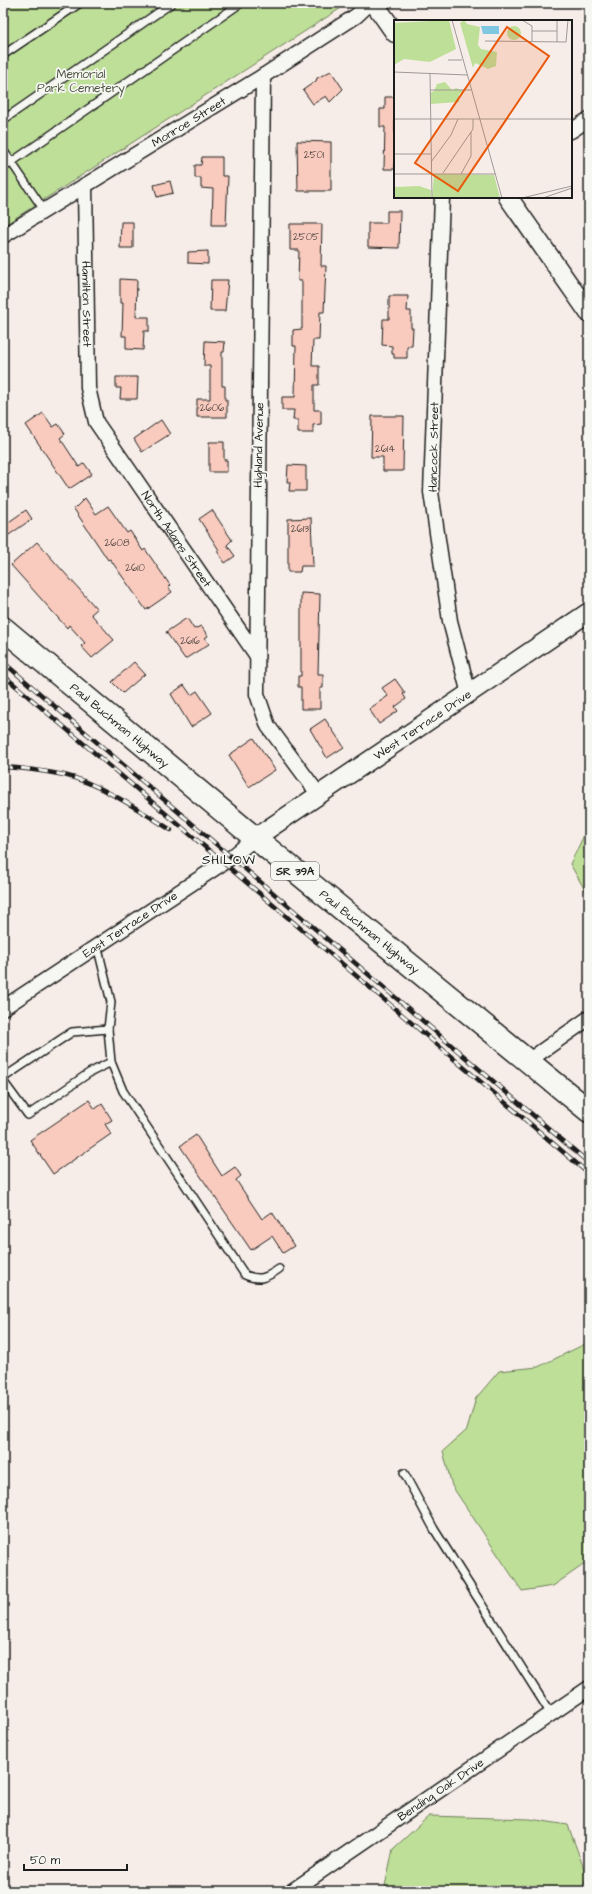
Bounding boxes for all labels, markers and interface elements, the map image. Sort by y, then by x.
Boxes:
inset map [394,20,572,198]
park label: Memorial Park Cemetery [37,66,125,98]
street label: Monroe Street [148,92,229,151]
house number: 2501 [304,148,325,162]
house number: 2505 [293,230,319,244]
street label: Hamilton Street [78,261,96,347]
house number: 2606 [200,401,225,415]
street label: Hancock Street [425,401,443,492]
street label: Highland Avenue [250,402,269,488]
house number: 2614 [375,442,395,456]
street label: North Adams Street [137,487,216,591]
house number: 2613 [291,522,309,536]
house number: 2608 [105,536,130,550]
house number: 2610 [125,561,145,575]
house number: 2616 [180,634,200,648]
street label: Paul Buchman Highway [66,679,173,773]
street label: West Terrace Drive [370,685,475,764]
district label: SHILOW [202,851,256,869]
road number: SR 39A [271,862,319,880]
street label: Paul Buchman Highway [316,886,424,979]
street label: East Terrace Drive [79,887,181,962]
street label: Bending Oak Drive [394,1754,488,1825]
scale bar [24,1846,127,1872]
text: 50 m [30,1852,61,1869]

